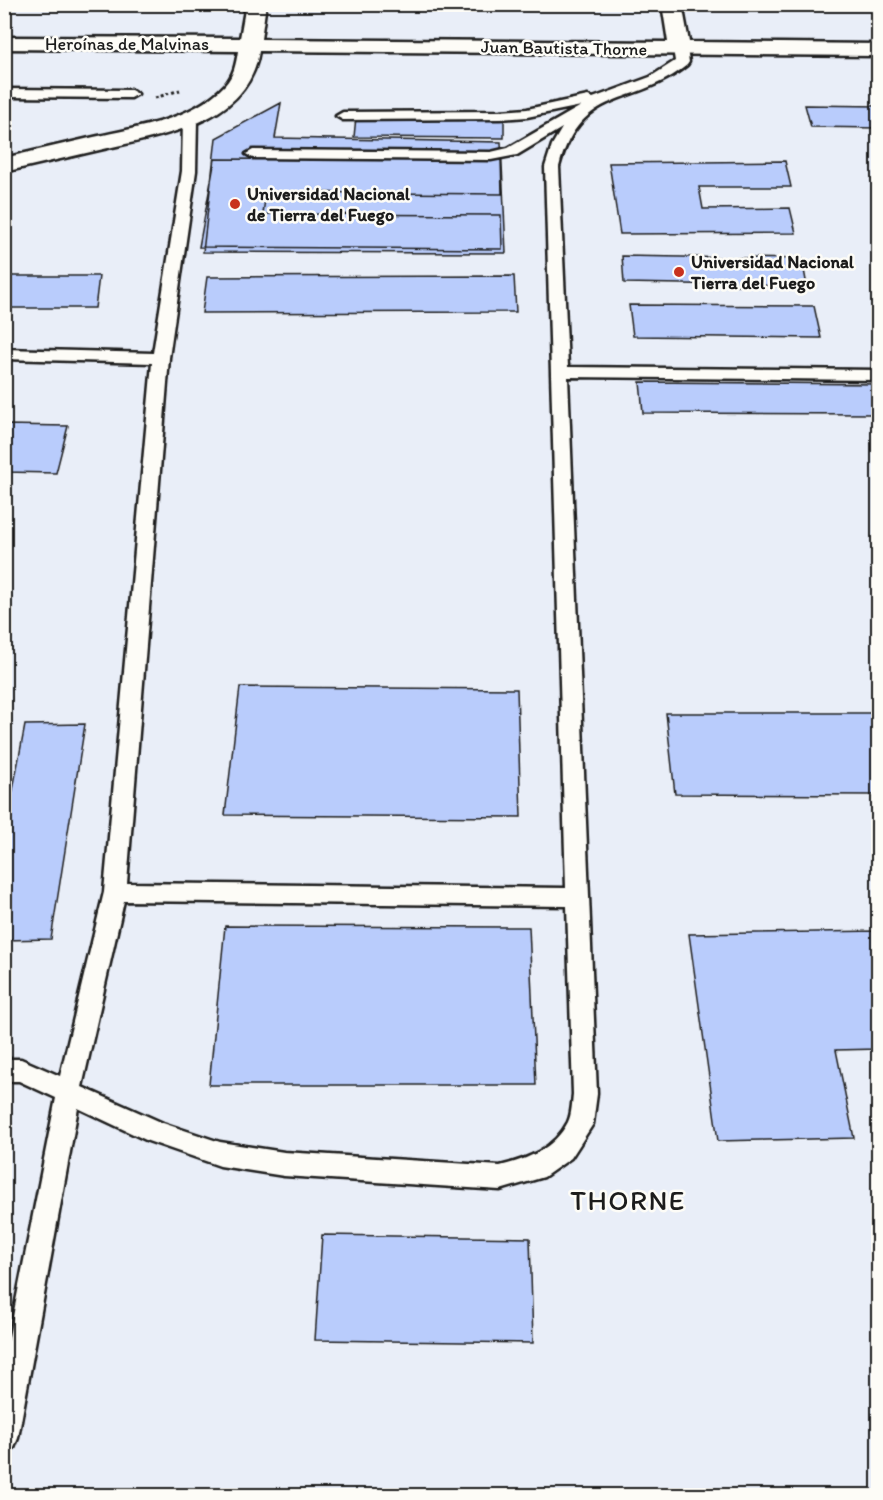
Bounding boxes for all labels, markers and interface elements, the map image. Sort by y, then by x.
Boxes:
street label: Heroínas de Malvinas [45,33,209,55]
street label: Juan Bautista Thorne [481,36,647,60]
place label: Universidad Nacional de Tierra del Fuego [247,183,411,226]
marker: Universidad Nacional de Tierra del Fuego [228,197,242,211]
place label: Universidad Nacional Tierra del Fuego [690,251,855,294]
marker: Universidad Nacional Tierra del Fuego [672,265,686,279]
district label: THORNE [570,1183,686,1217]

